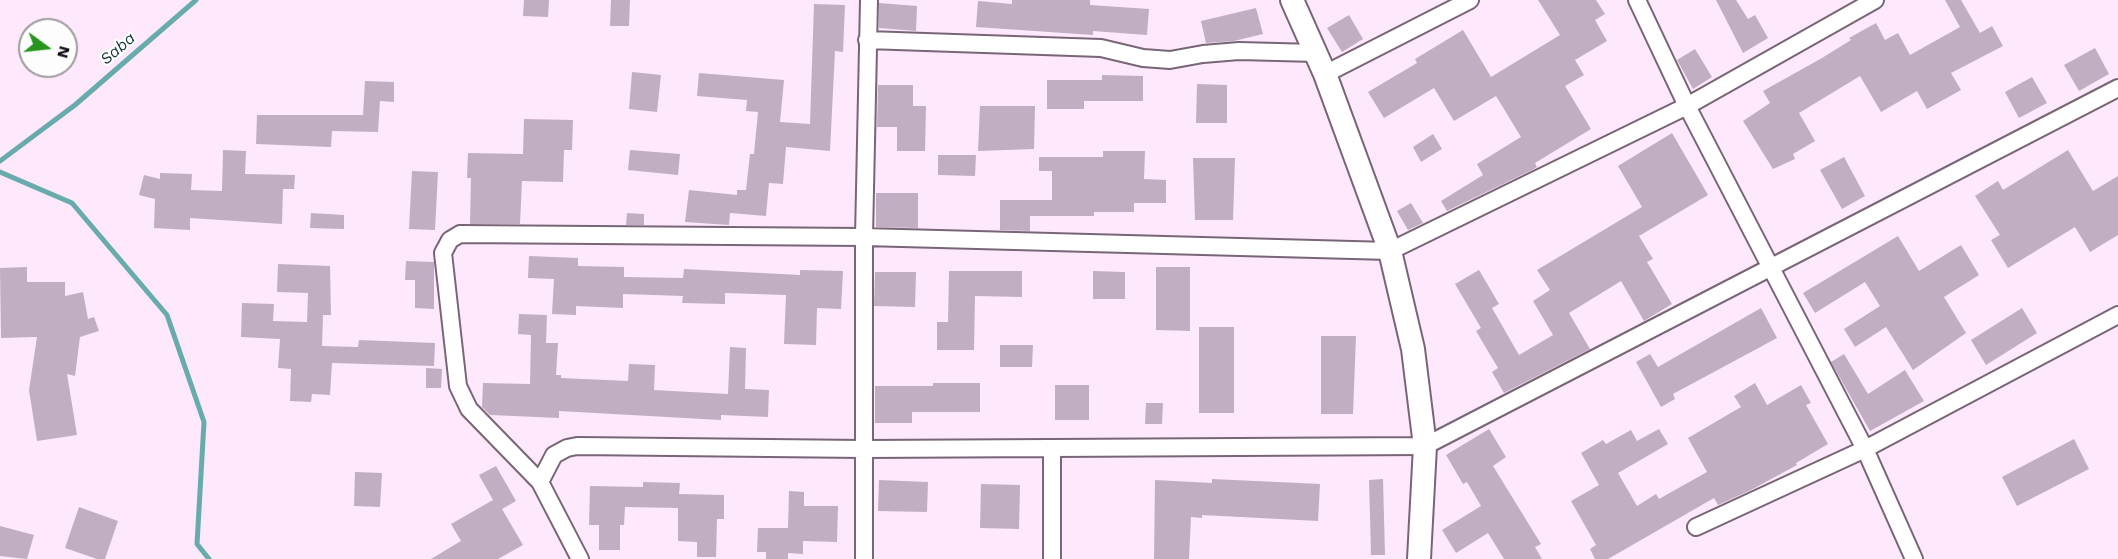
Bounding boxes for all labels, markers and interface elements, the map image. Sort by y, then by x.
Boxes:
north arrow [18,18,78,78]
water label: Saba [97,29,139,69]
text: N [53,44,75,60]

